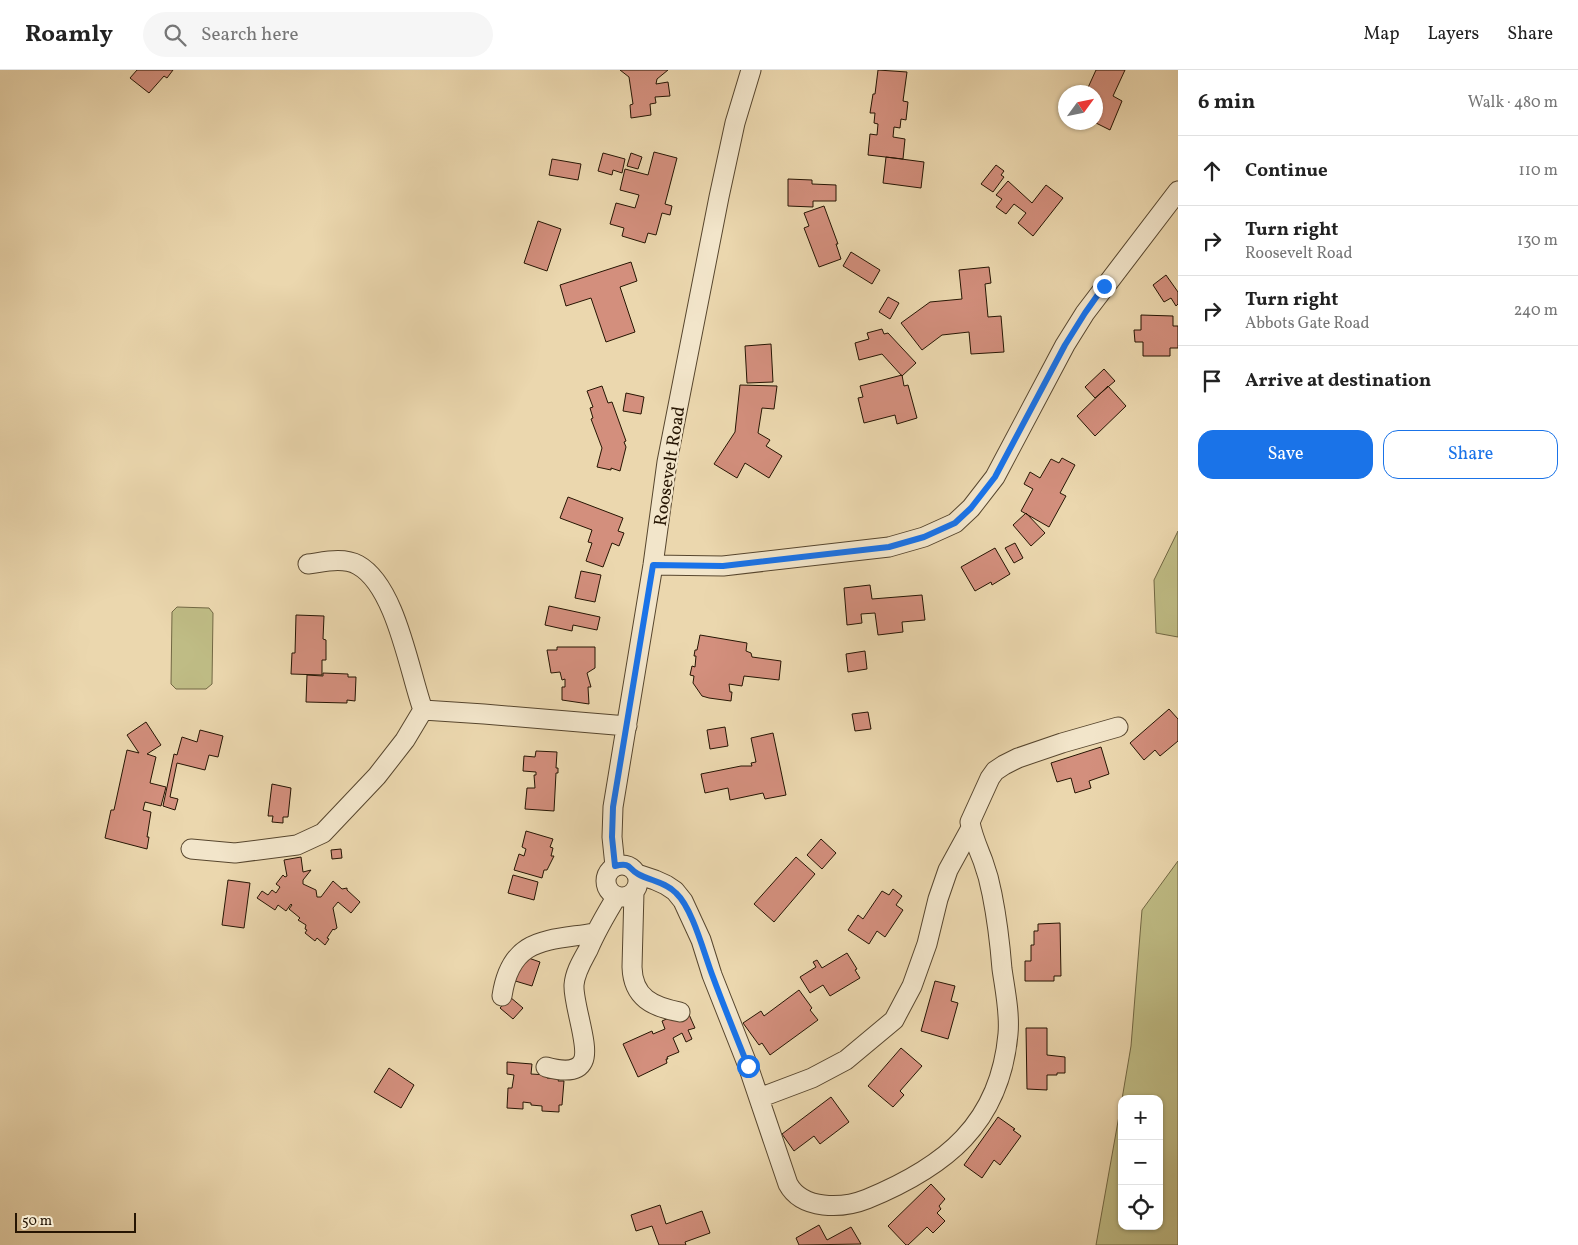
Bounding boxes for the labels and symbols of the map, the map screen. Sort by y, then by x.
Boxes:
north arrow [1058,85,1103,130]
route end [1093,275,1116,298]
street label: Roosevelt Road [649,405,692,528]
route start [737,1055,760,1078]
scale bar [15,1210,136,1233]

